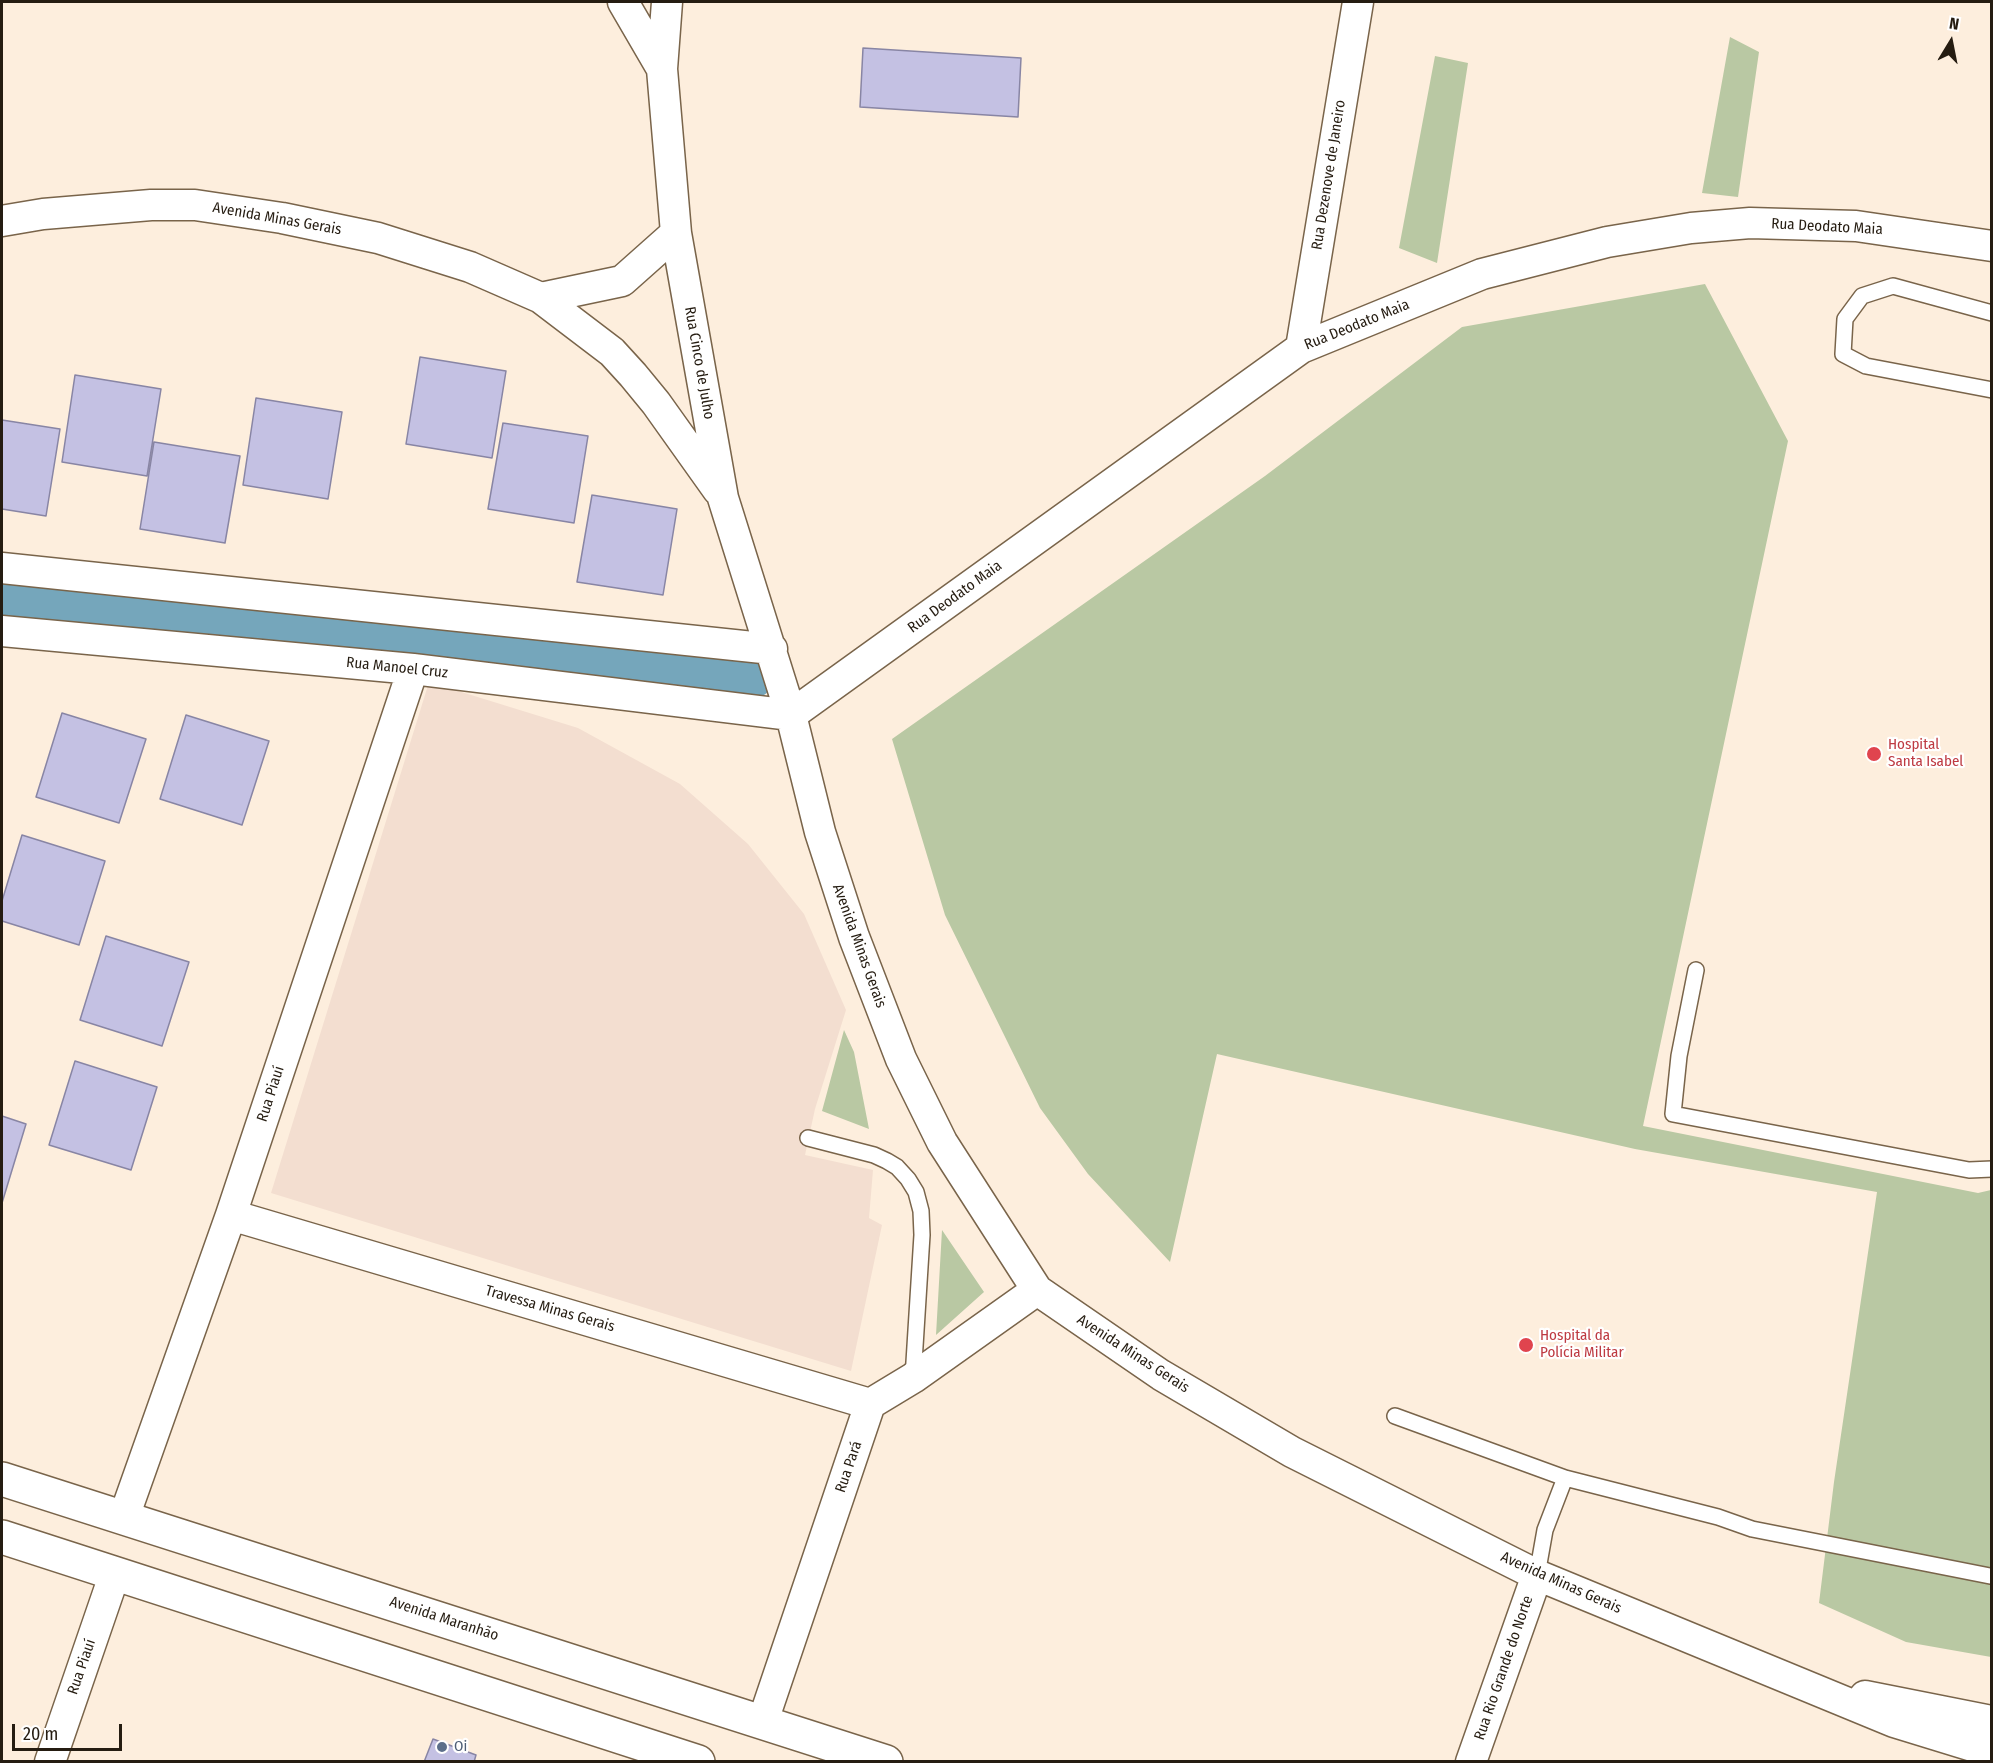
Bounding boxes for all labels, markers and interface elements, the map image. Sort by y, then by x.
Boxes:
north arrow [1921,12,1981,72]
text: N [1948,14,1961,34]
street label: Rua Dezenove de Janeiro [1308,99,1350,251]
street label: Avenida Minas Gerais [211,199,343,239]
street label: Rua Deodato Maia [1771,215,1883,239]
street label: Rua Deodato Maia [1302,296,1412,354]
street label: Rua Cinco de Julho [680,305,718,421]
street label: Rua Deodato Maia [905,557,1005,637]
street label: Rua Manoel Cruz [345,654,449,682]
place label: Hospital Santa Isabel [1888,736,1963,771]
marker: Hospital Santa Isabel [1865,745,1883,763]
street label: Avenida Minas Gerais [828,882,890,1010]
street label: Rua Piauí [254,1064,288,1124]
street label: Travessa Minas Gerais [483,1282,617,1336]
street label: Avenida Minas Gerais [1073,1311,1193,1397]
place label: Hospital da Polícia Militar [1540,1327,1624,1362]
marker: Hospital da Polícia Militar [1517,1336,1535,1354]
street label: Rua Pará [832,1439,866,1495]
street label: Avenida Minas Gerais [1498,1548,1624,1618]
street label: Avenida Maranhão [387,1593,501,1645]
street label: Rua Rio Grande do Norte [1471,1593,1537,1743]
street label: Rua Piauí [64,1637,100,1697]
scale bar [15,1712,124,1750]
text: 20 m [23,1723,58,1745]
place label: Oi [454,1738,467,1756]
marker: Oi [435,1740,449,1754]

